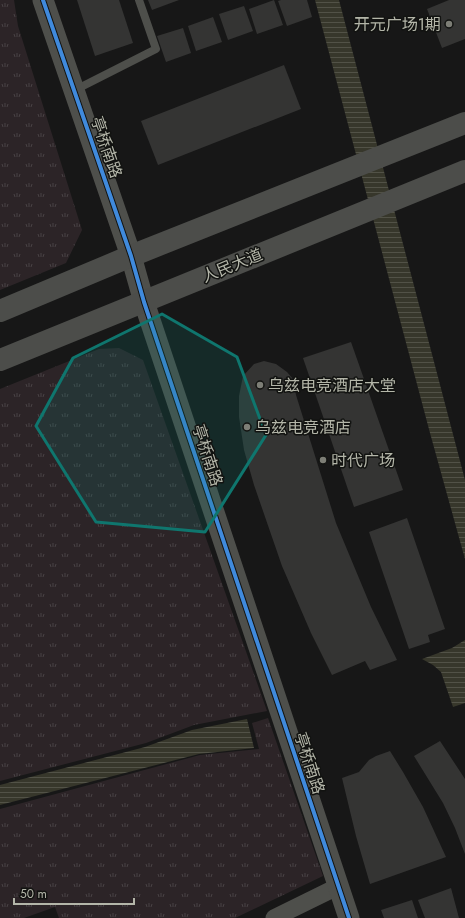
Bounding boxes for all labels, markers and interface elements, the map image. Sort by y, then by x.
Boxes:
place label: 开元广场1期 [354,13,441,36]
marker: 开元广场1期 [444,19,454,29]
street label: 亭桥南路 [85,113,128,181]
street label: 人民大道 [198,243,266,288]
place label: 乌兹电竞酒店大堂 [268,374,396,397]
marker: 乌兹电竞酒店大堂 [255,380,265,390]
place label: 乌兹电竞酒店 [255,416,351,439]
street label: 亭桥南路 [187,421,228,489]
marker: 乌兹电竞酒店 [242,422,252,432]
place label: 时代广场 [331,449,395,472]
marker: 时代广场 [318,455,328,465]
street label: 亭桥南路 [289,729,330,797]
scale bar [14,880,134,906]
text: 50 m [20,885,47,903]

